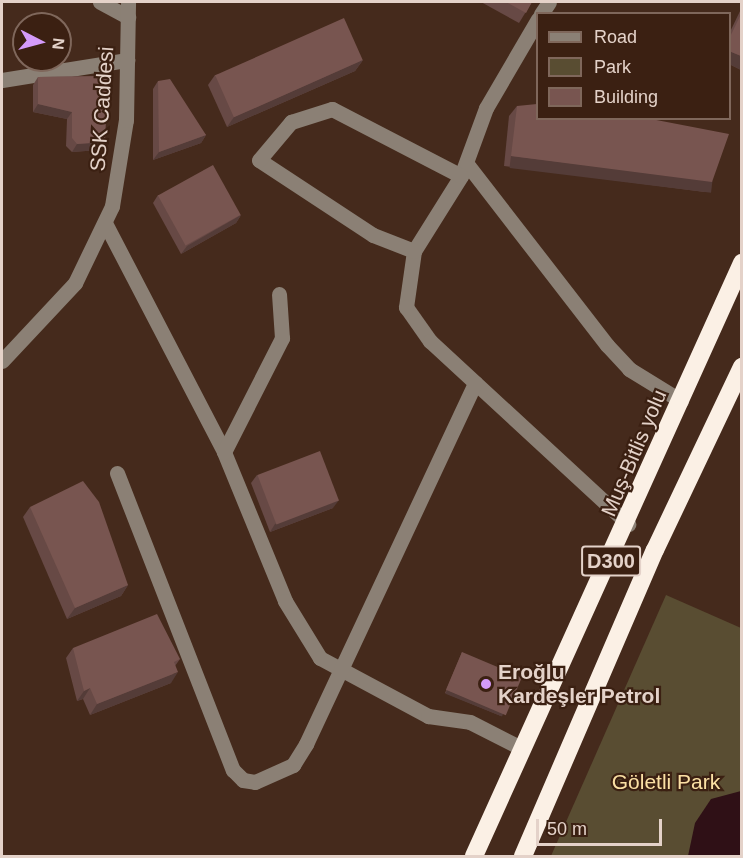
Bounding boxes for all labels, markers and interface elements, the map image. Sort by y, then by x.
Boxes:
north arrow [12,12,72,72]
legend [536,12,731,120]
text: Road [594,27,637,47]
text: N [49,37,67,50]
street label: SSK Caddesi [85,46,119,172]
text: Park [594,57,631,77]
text: Building [594,87,658,107]
street label: Muş-Bitlis yolu [596,386,672,520]
road number: D300 [581,544,641,578]
place label: Eroğlu Kardeşler Petrol [498,659,660,709]
marker: Eroğlu Kardeşler Petrol [479,677,493,691]
park label: Göletli Park [612,769,720,795]
scale bar [539,807,665,845]
text: 50 m [547,819,587,839]

